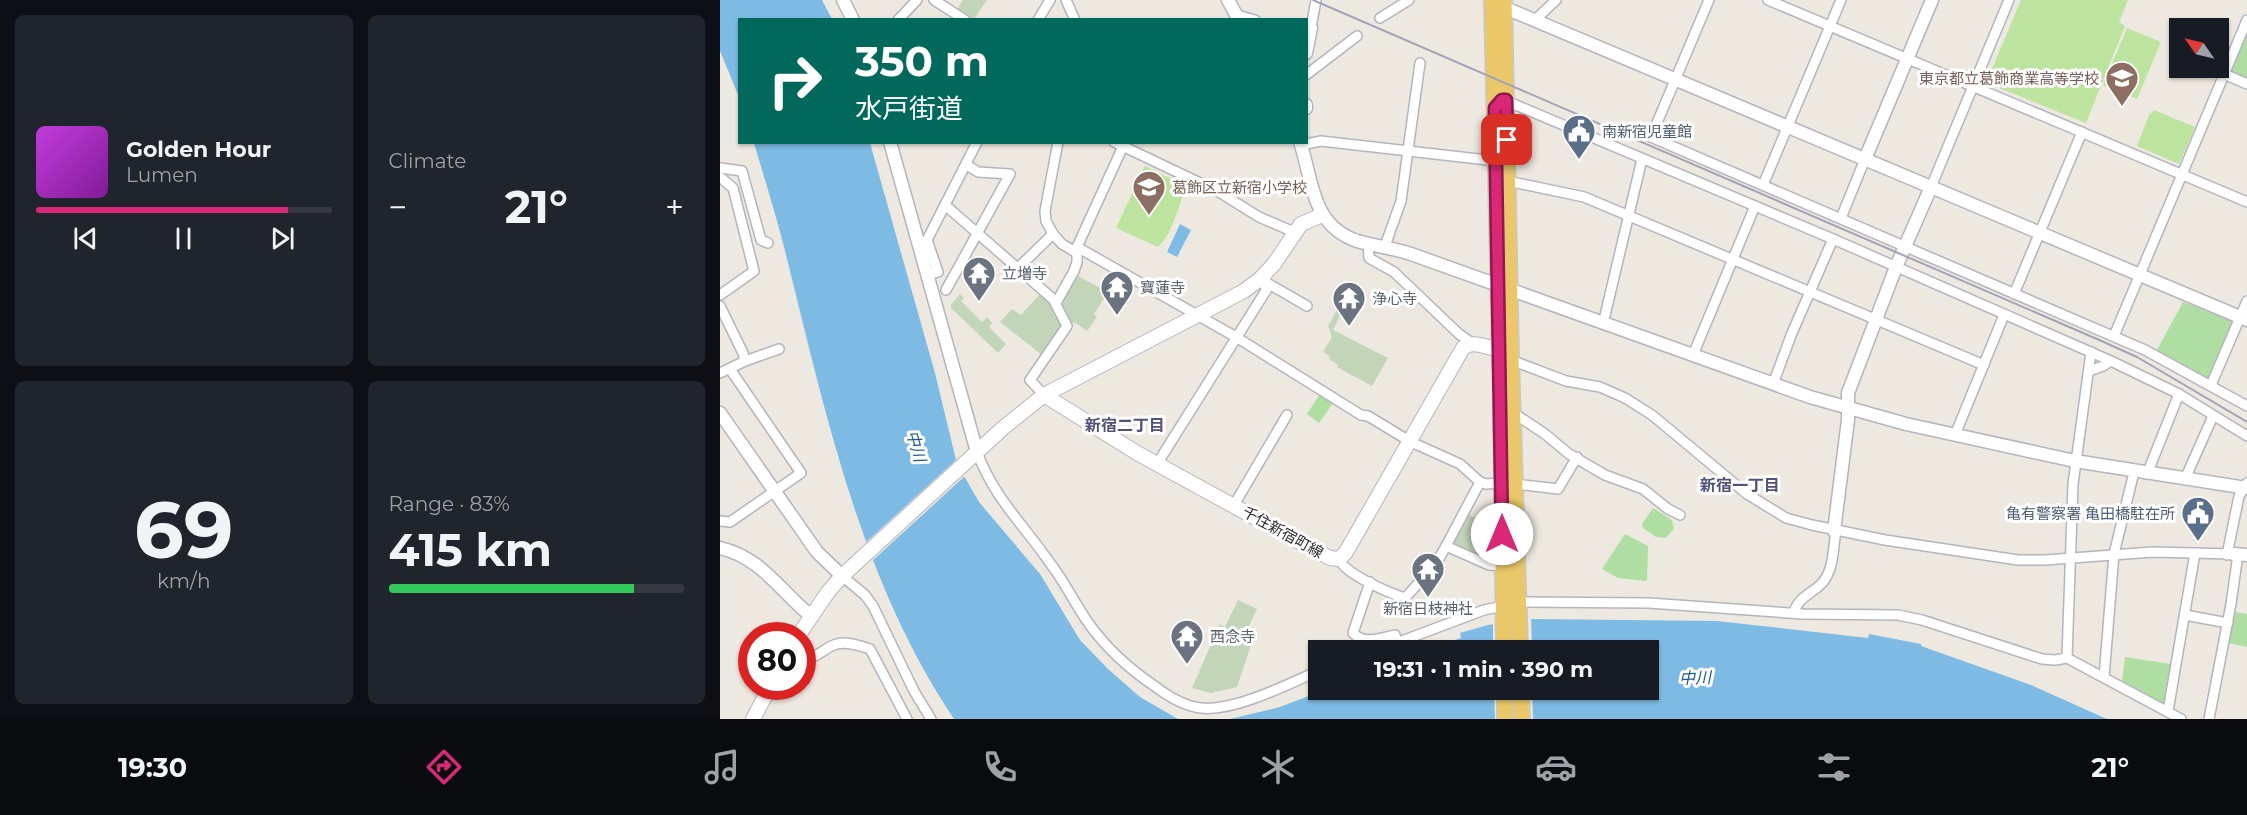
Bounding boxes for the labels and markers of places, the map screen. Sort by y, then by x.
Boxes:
school or university icon: 東京都立葛飾商業高等学校 [2104,60,2140,107]
place label: 東京都立葛飾商業高等学校 [1919,69,2099,88]
public building icon: 南新宿児童館 [1561,113,1597,160]
pin [1481,114,1532,165]
place label: 南新宿児童館 [1602,122,1692,141]
school or university icon: 葛飾区立新宿小学校 [1131,169,1167,216]
place label: 葛飾区立新宿小学校 [1172,178,1307,197]
temple icon: 立増寺 [961,255,997,302]
place label: 立増寺 [1002,264,1047,283]
temple icon: 寶蓮寺 [1099,269,1135,316]
place label: 寶蓮寺 [1140,278,1185,297]
temple icon: 浄心寺 [1331,280,1367,327]
place label: 浄心寺 [1372,289,1417,308]
public building icon: 亀有警察署 亀田橋駐在所 [2180,495,2216,542]
place label: 亀有警察署 亀田橋駐在所 [2006,504,2175,523]
temple icon: 新宿日枝神社 [1410,551,1446,598]
place label: 新宿日枝神社 [1383,599,1473,618]
temple icon: 西念寺 [1169,618,1205,665]
place label: 西念寺 [1210,627,1255,646]

